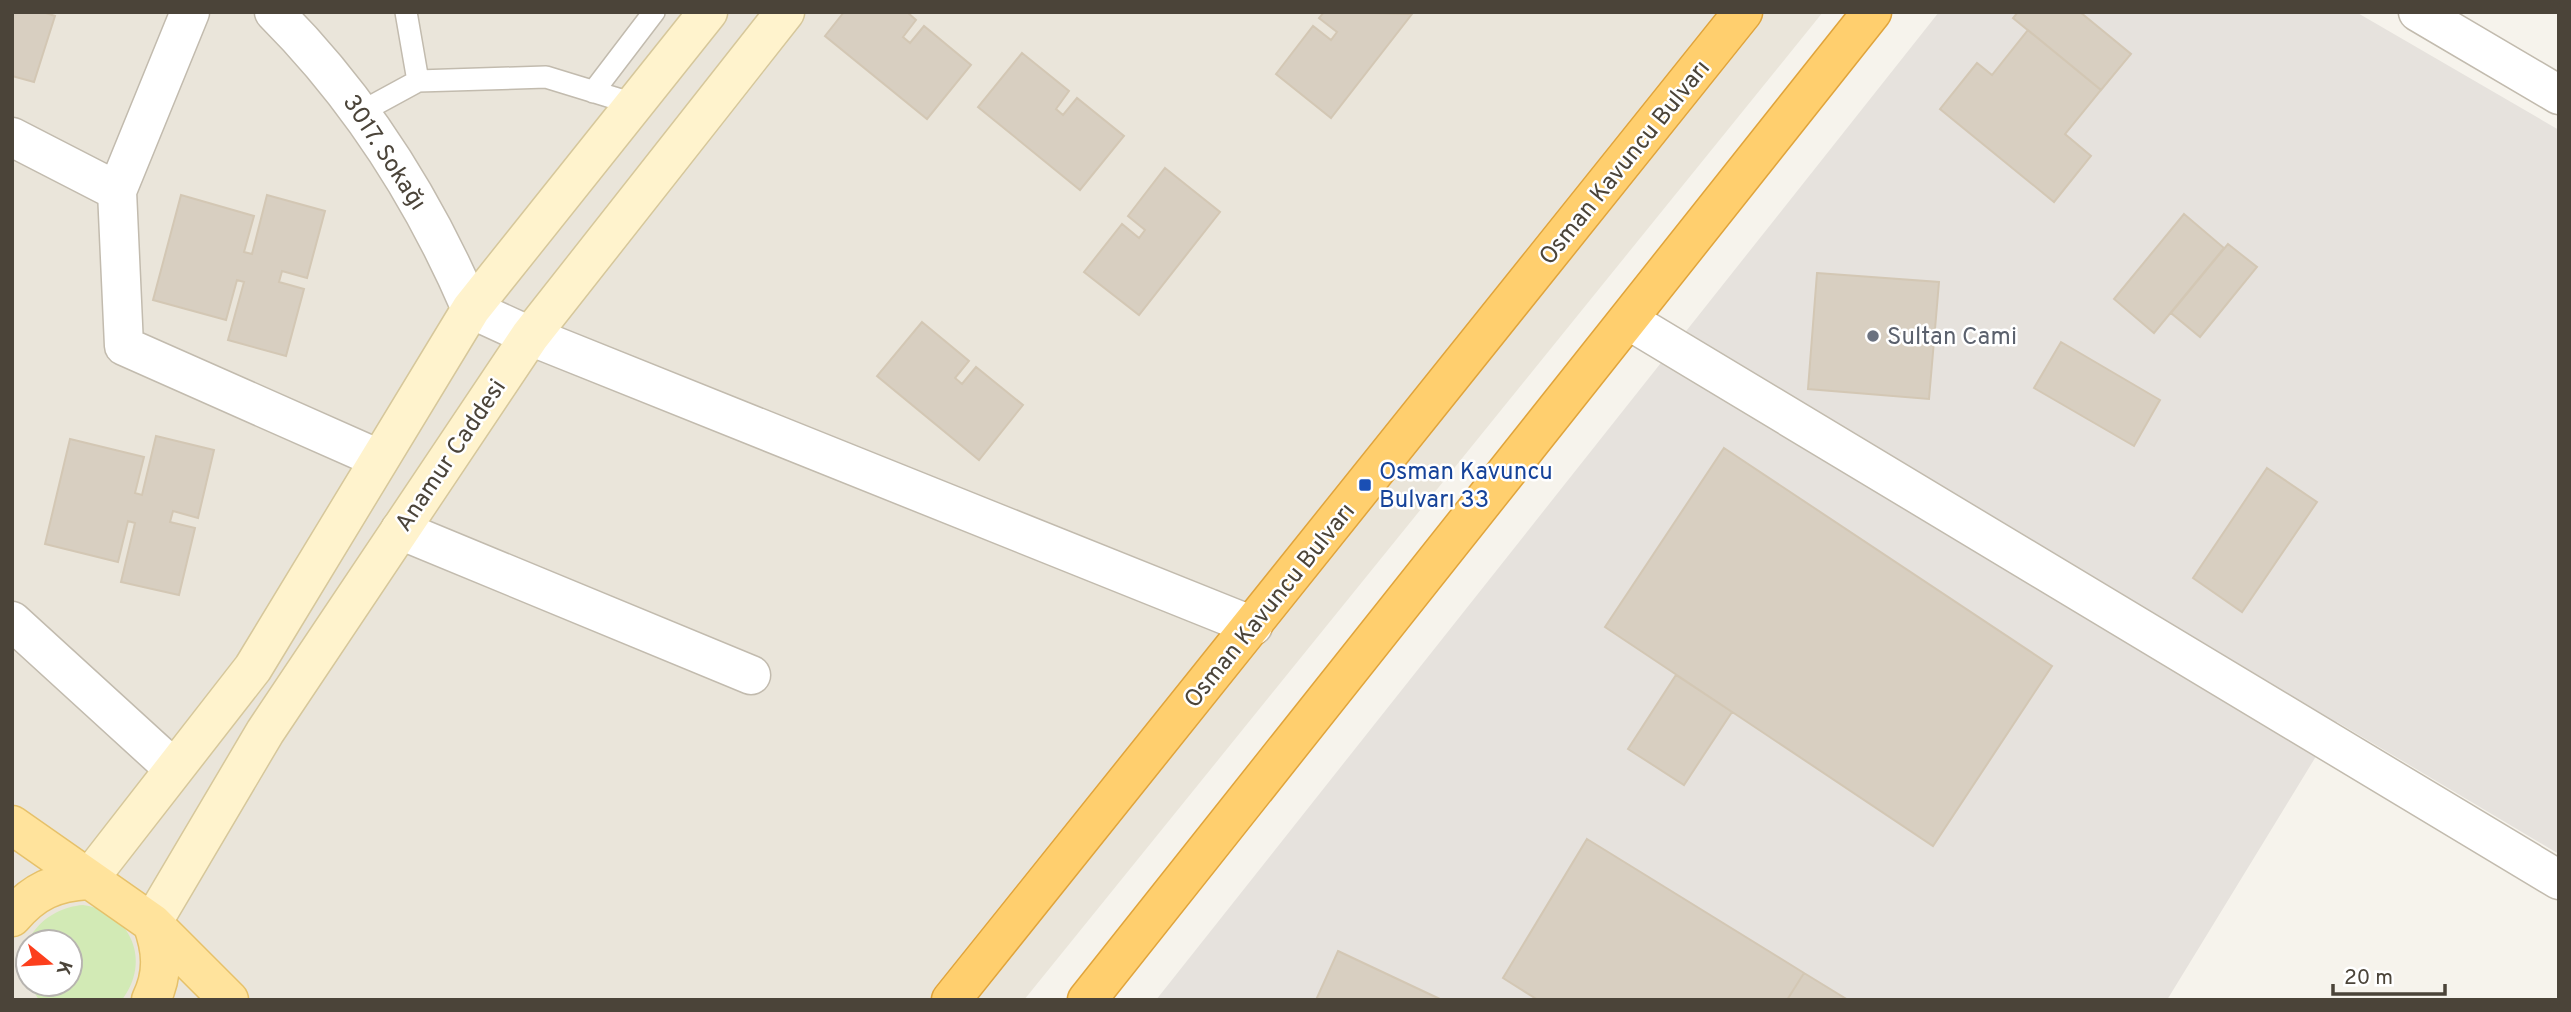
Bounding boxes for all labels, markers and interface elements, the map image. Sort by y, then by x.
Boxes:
street label: Osman Kavuncu Bulvarı [1534,55,1717,272]
street label: 3017. Sokağı [335,90,432,217]
place label: Sultan Cami [1887,323,2017,353]
marker: Sultan Cami [1865,328,1881,344]
street label: Anamur Caddesi [390,374,514,538]
place label: Osman Kavuncu Bulvarı 33 [1379,458,1553,516]
marker: Osman Kavuncu Bulvarı 33 [1357,477,1373,493]
street label: Osman Kavuncu Bulvarı [1179,498,1362,715]
north arrow [14,928,84,998]
scale bar [2333,953,2445,997]
text: K [50,958,77,978]
text: 20 m [2344,965,2393,992]

